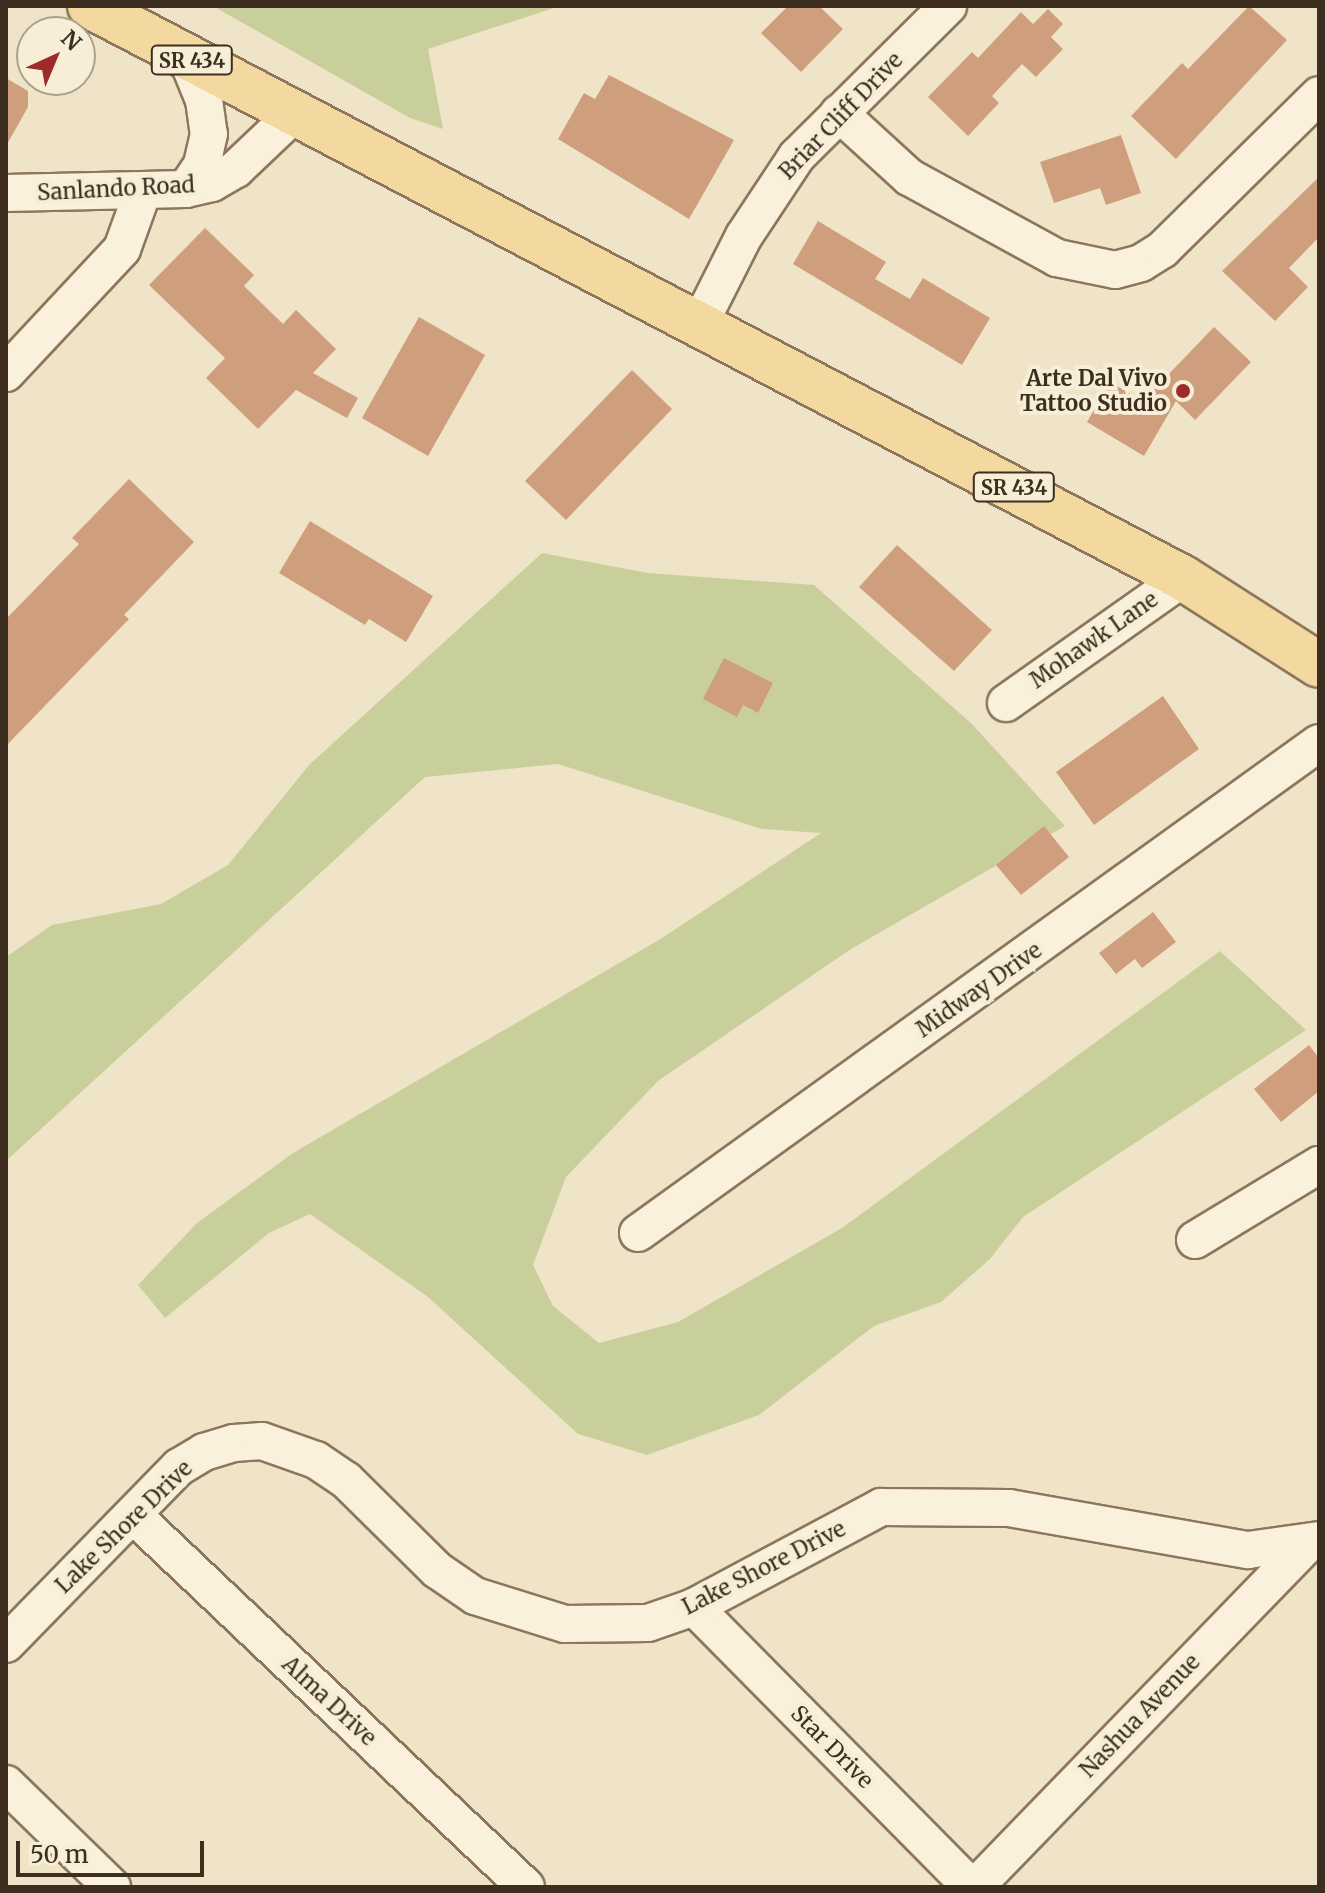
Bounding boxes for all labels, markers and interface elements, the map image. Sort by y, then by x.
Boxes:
north arrow [16,16,96,96]
text: N [55,24,87,56]
road number: SR 434 [150,44,234,76]
street label: Briar Cliff Drive [774,47,908,185]
street label: Sanlando Road [36,172,196,206]
place label: Arte Dal Vivo Tattoo Studio [1020,365,1167,416]
marker: Arte Dal Vivo Tattoo Studio [1174,382,1192,400]
road number: SR 434 [972,471,1056,503]
street label: Mohawk Lane [1025,586,1163,694]
street label: Midway Drive [911,937,1047,1043]
street label: Lake Shore Drive [50,1455,198,1599]
street label: Lake Shore Drive [678,1515,850,1621]
street label: Nashua Avenue [1075,1649,1205,1783]
street label: Alma Drive [277,1651,381,1751]
street label: Star Drive [785,1700,879,1794]
scale bar [20,1825,208,1875]
text: 50 m [30,1839,89,1870]

